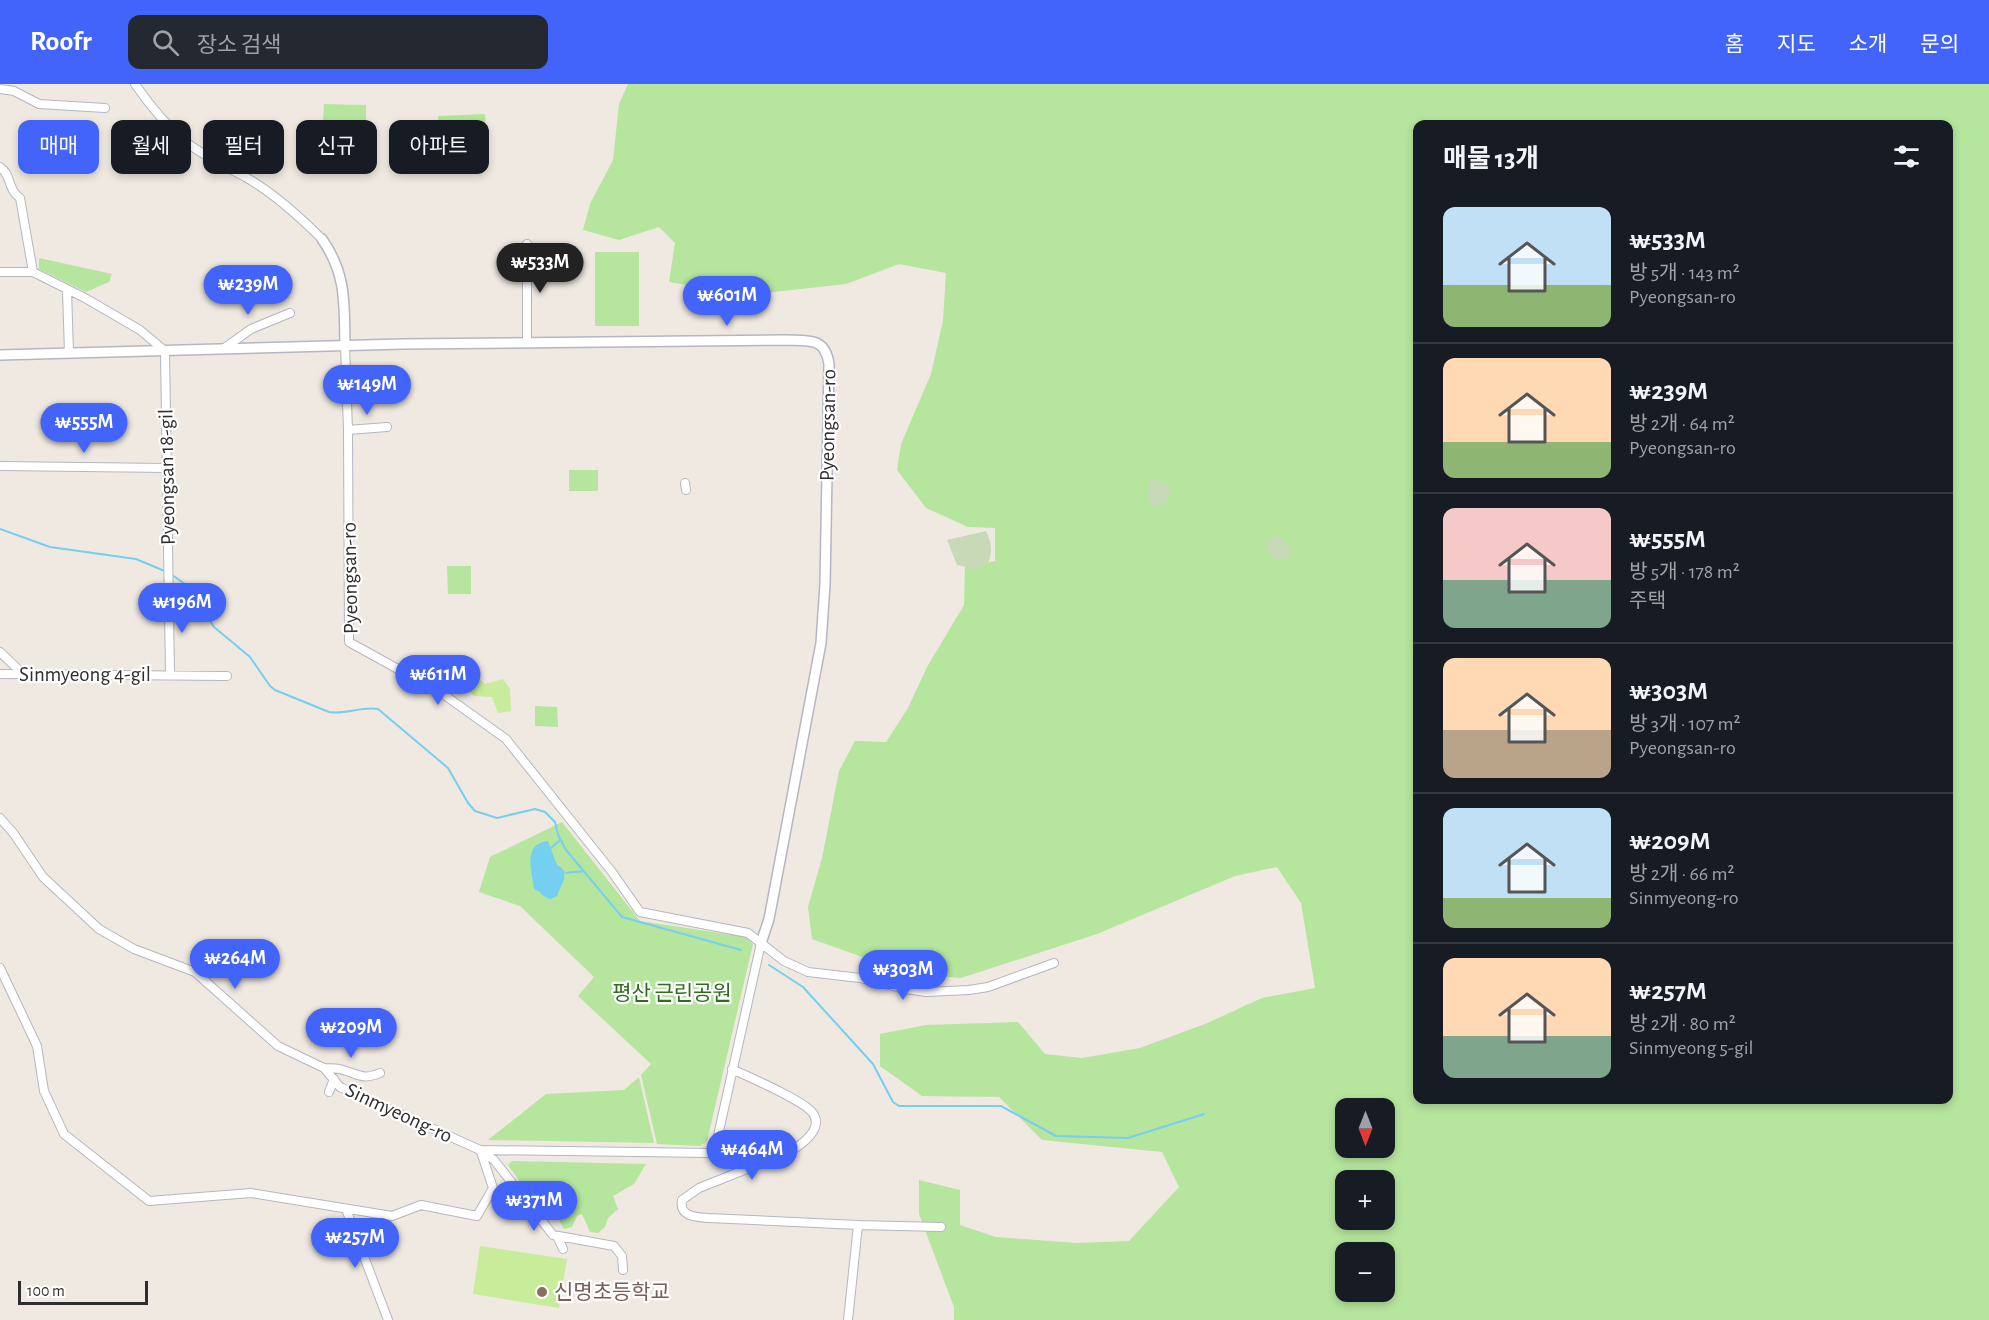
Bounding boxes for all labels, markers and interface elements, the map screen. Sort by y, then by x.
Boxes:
search box [128,15,548,69]
icon: search [149,26,182,59]
text: Roofr [30,28,92,56]
text: 장소 검색 [197,34,281,56]
text: 홈 [1725,34,1744,55]
text: 지도 [1777,34,1816,55]
text: 소개 [1849,34,1887,55]
text: 문의 [1920,34,1959,55]
chip: 매매 [18,120,99,174]
chip: 월세 [111,120,191,174]
chip: 필터 [203,120,284,174]
chip: 신규 [296,120,377,174]
chip: 아파트 [389,120,489,174]
icon: filters [1890,140,1923,173]
text: 매물 13개 [1443,146,1539,172]
text: ₩533M [1629,227,1706,253]
icon: home [1491,231,1563,303]
pin: ₩533M [498,243,582,294]
text: ₩533M [511,252,569,272]
text: 방 5개 · 143 m² [1629,263,1740,283]
pin: ₩239M [206,265,290,316]
text: ₩239M [218,274,278,294]
pin: ₩601M [685,276,769,327]
text: ₩601M [697,285,757,305]
text: Pyeongsan-ro [1629,287,1736,307]
pin: ₩149M [325,365,409,416]
street label: Pyeongsan-ro [817,369,839,481]
text: ₩149M [337,374,397,394]
text: ₩239M [1629,378,1708,404]
icon: home [1491,382,1563,454]
pin: ₩555M [42,403,126,454]
street label: Pyeongsan 18-gil [155,409,179,545]
text: ₩555M [54,412,114,432]
text: 방 2개 · 64 m² [1629,414,1735,434]
text: Pyeongsan-ro [1629,438,1736,458]
street label: Pyeongsan-ro [339,522,361,634]
text: ₩555M [1629,526,1706,552]
icon: home [1491,532,1563,604]
text: 방 5개 · 178 m² [1629,562,1740,582]
pin: ₩196M [140,583,224,634]
text: 주택 [1629,591,1666,611]
text: ₩196M [152,592,212,612]
pin: ₩611M [396,655,480,706]
street label: Sinmyeong 4-gil [19,664,151,685]
text: ₩611M [409,664,467,684]
text: ₩303M [1629,678,1708,704]
icon: home [1491,682,1563,754]
text: 방 3개 · 107 m² [1629,714,1741,734]
text: Pyeongsan-ro [1629,738,1736,758]
text: ₩209M [1629,828,1710,854]
icon: home [1491,832,1563,904]
text: 방 2개 · 66 m² [1629,864,1734,884]
text: Sinmyeong-ro [1629,888,1739,908]
pin: ₩264M [193,939,277,990]
text: ₩264M [204,948,266,968]
pin: ₩303M [861,950,945,1001]
text: ₩303M [873,959,933,979]
text: ₩257M [1629,978,1707,1004]
park label: 평산 근린공원 [612,982,732,1004]
icon: home [1491,982,1563,1054]
pin: ₩209M [309,1008,393,1059]
text: 방 2개 · 80 m² [1629,1014,1736,1034]
text: ₩209M [320,1017,382,1037]
text: Sinmyeong 5-gil [1629,1038,1754,1058]
street label: Sinmyeong-ro [342,1079,456,1147]
north arrow [1335,1098,1395,1158]
map controls [1335,1098,1395,1302]
pin: ₩464M [710,1130,794,1181]
text: ₩464M [721,1139,783,1159]
button: + [1335,1170,1395,1230]
pin: ₩371M [492,1181,576,1232]
text: ₩371M [505,1190,563,1210]
pin: ₩257M [313,1218,397,1269]
text: ₩257M [325,1227,385,1247]
button: − [1335,1242,1395,1302]
scale bar [18,1278,148,1306]
place label: 신명초등학교 [554,1281,670,1303]
text: 100 m [27,1283,65,1299]
marker: 신명초등학교 [535,1285,549,1299]

